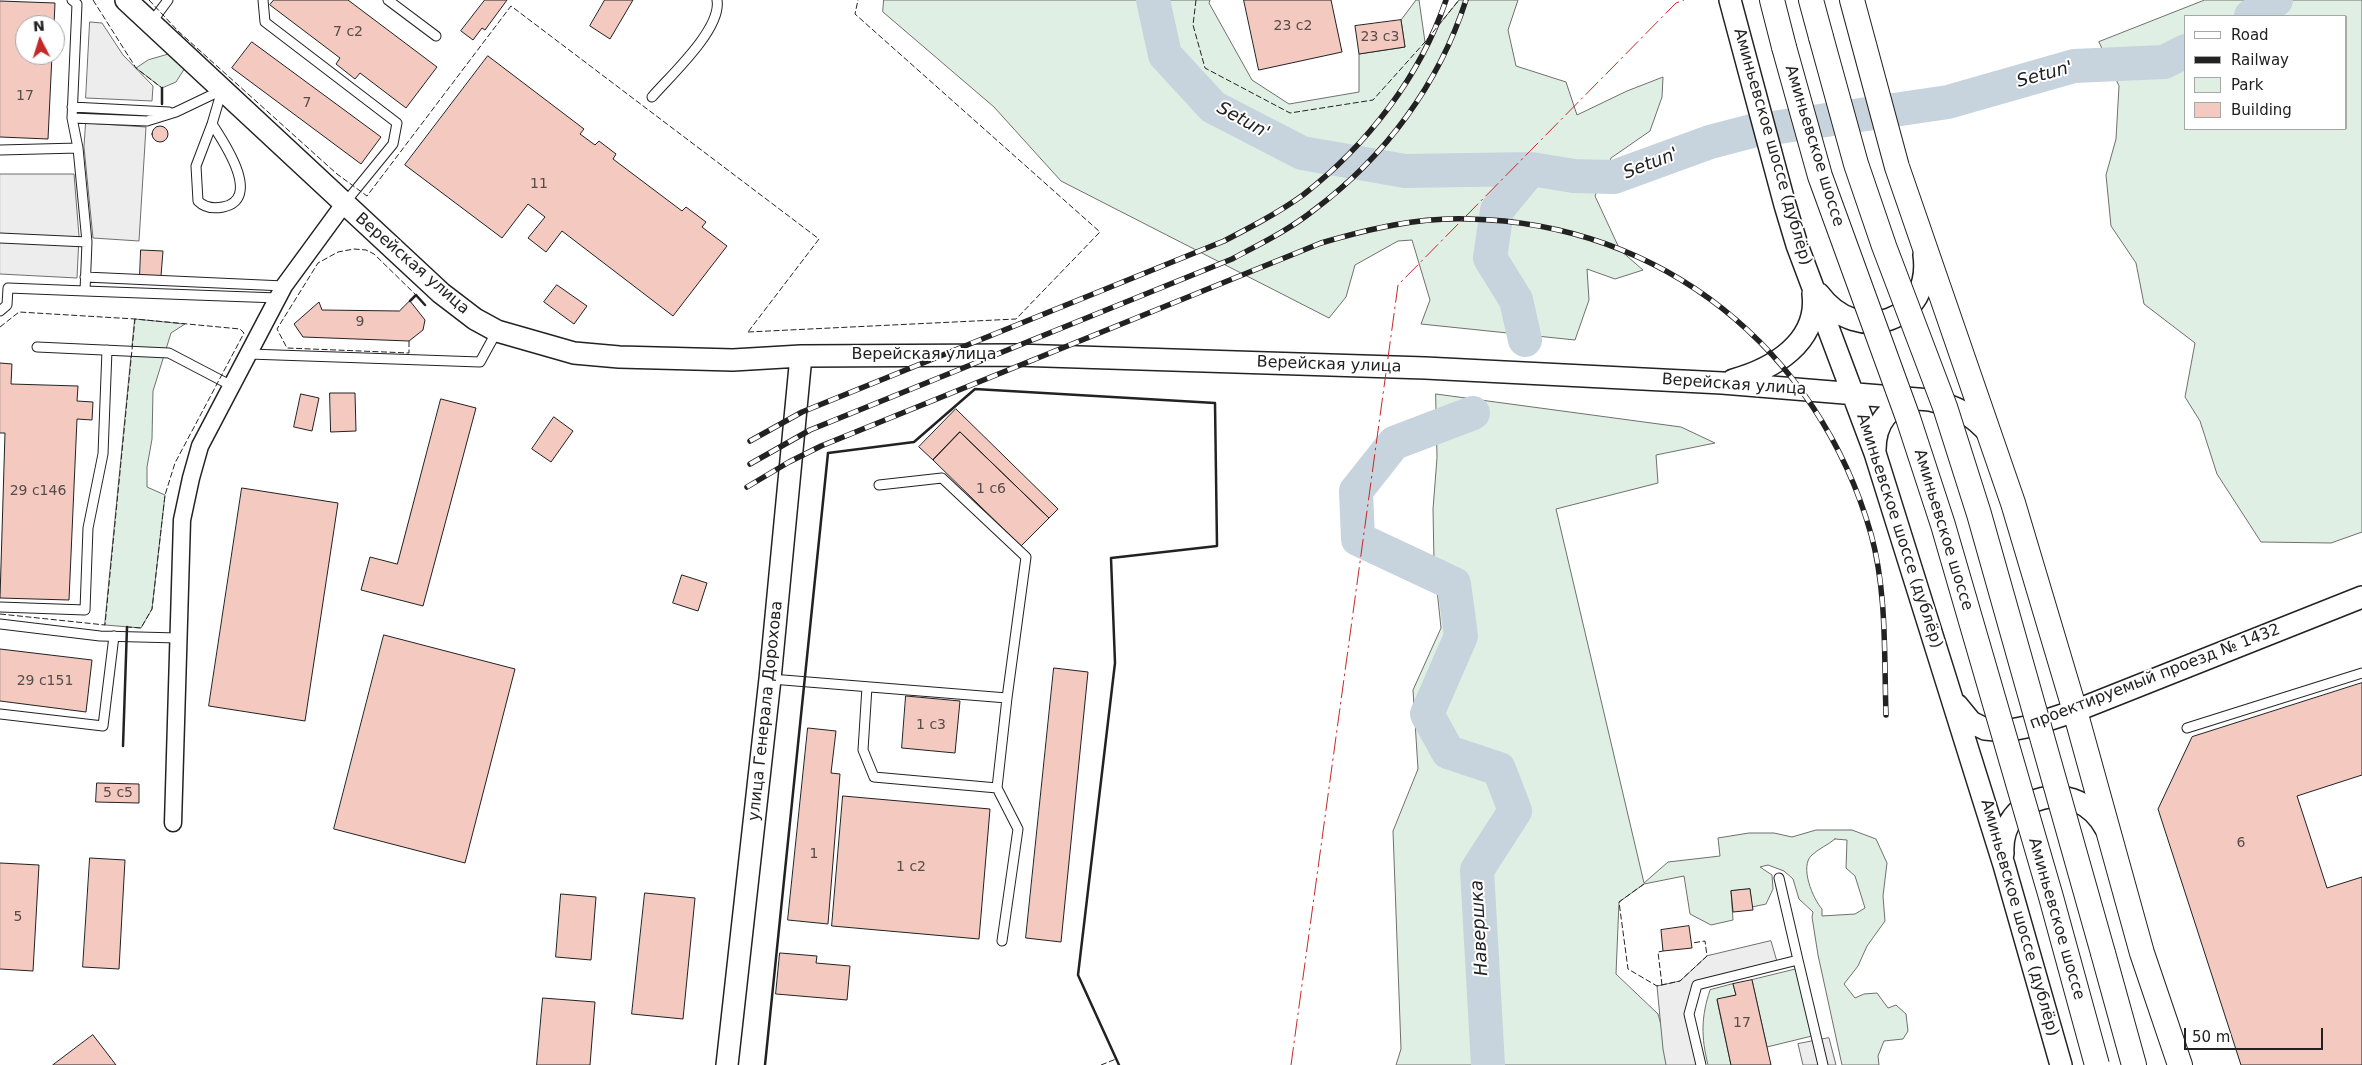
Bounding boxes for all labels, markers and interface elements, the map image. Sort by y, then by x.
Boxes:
north arrow [15,15,65,65]
legend [2184,15,2347,130]
text: N [32,18,45,35]
house number: 23 с2 [1274,18,1312,34]
house number: 7 с2 [333,24,363,40]
street label: Аминьевское шоссе (дублёр) [1729,26,1815,268]
text: Road [2231,26,2269,44]
house number: 23 с3 [1361,29,1399,45]
text: Railway [2231,51,2289,69]
water label: Setun' [2015,57,2075,93]
street label: Аминьевское шоссе [1780,63,1848,229]
text: Park [2231,76,2263,94]
house number: 17 [16,88,34,104]
house number: 7 [303,95,311,111]
water label: Setun' [1213,98,1273,144]
text: Building [2231,101,2292,119]
water label: Setun' [1620,144,1682,184]
house number: 11 [530,176,548,192]
street label: Верейская улица [351,209,473,319]
house number: 9 [356,314,364,330]
street label: Верейская улица [852,345,996,365]
street label: Верейская улица [1256,353,1402,377]
street label: Верейская улица [1661,370,1807,400]
street label: Аминьевское шоссе (дублёр) [1852,411,1946,651]
street label: Аминьевское шоссе [1909,447,1977,613]
house number: 1 с6 [976,481,1006,497]
house number: 29 с146 [10,483,66,499]
street label: улица Генерала Дорохова [745,600,787,822]
street label: проектируемый проезд № 1432 [2027,620,2283,734]
house number: 29 с151 [17,673,73,689]
house number: 1 с3 [916,717,946,733]
house number: 5 с5 [103,785,133,801]
street label: Аминьевское шоссе (дублёр) [1976,797,2062,1039]
house number: 6 [2237,835,2245,851]
street label: Аминьевское шоссе [2024,836,2088,1002]
house number: 1 [810,846,818,862]
house number: 1 с2 [896,859,926,875]
water label: Навершка [1467,879,1493,977]
house number: 5 [14,909,22,925]
house number: 17 [1733,1015,1751,1031]
scale bar [2187,1018,2326,1050]
text: 50 m [2192,1028,2230,1046]

